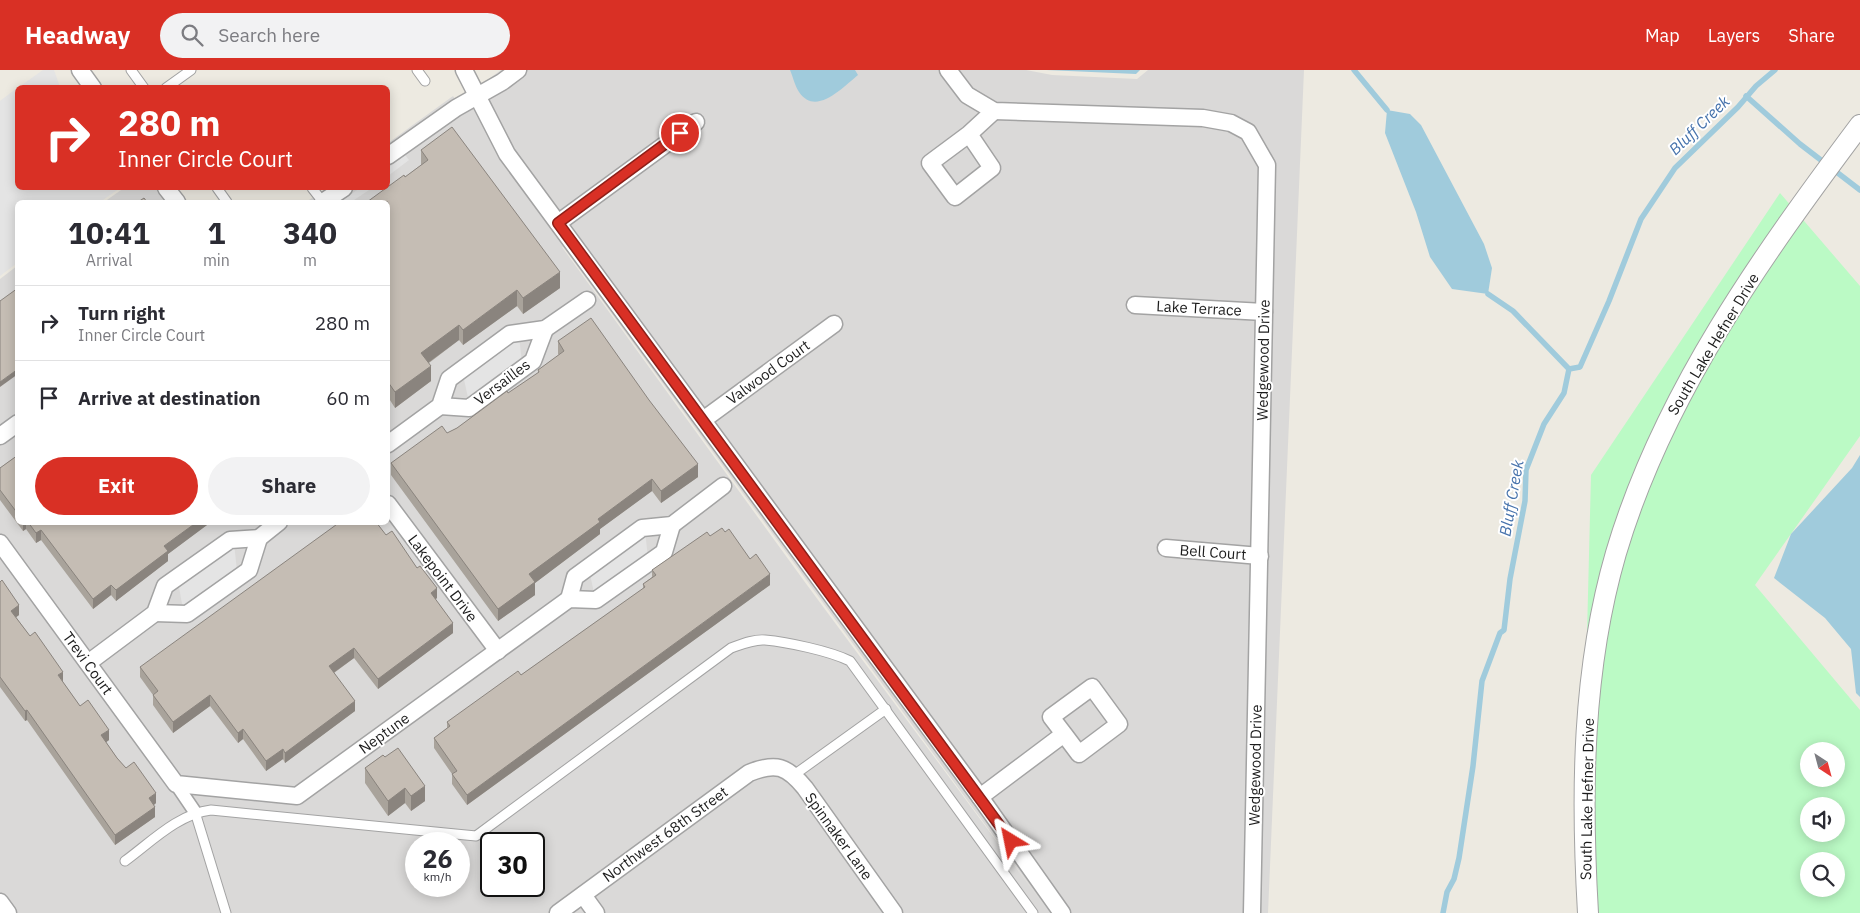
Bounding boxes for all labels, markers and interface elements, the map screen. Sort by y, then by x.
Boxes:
search box [160,13,510,58]
text: Headway [25,19,130,51]
icon: search [178,21,206,49]
text: Search here [218,23,320,47]
text: Map [1645,24,1680,47]
text: Layers [1708,24,1760,47]
text: Share [1788,24,1835,47]
water label: Bluff Creek [1664,91,1734,159]
text: 280 m [118,100,221,146]
icon: right [35,105,100,170]
pin [659,112,701,154]
icon: arrive [666,119,694,147]
text: Inner Circle Court [118,144,293,173]
text: 10:41 [68,213,150,252]
text: 1 [207,213,225,252]
text: 340 [283,213,337,252]
text: Arrival [86,250,132,270]
text: min [203,250,230,270]
text: m [303,250,317,270]
street label: South Lake Hefner Drive [1663,270,1763,418]
street label: Lake Terrace [1156,296,1242,320]
street label: Wedgewood Drive [1252,299,1274,421]
text: Turn right [78,301,165,325]
icon: right [35,309,63,337]
text: 280 m [315,311,370,335]
text: Inner Circle Court [78,325,205,345]
street label: Valwood Court [723,335,813,409]
street label: Versailles [470,355,534,409]
icon: arrive [35,384,63,412]
text: Arrive at destination [78,386,261,410]
text: 60 m [326,386,370,410]
button: Exit [35,457,198,515]
button: Share [208,457,370,515]
water label: Bluff Creek [1494,458,1528,538]
street label: Lakepoint Drive [404,531,482,625]
street label: Bell Court [1179,540,1247,564]
street label: Trevi Court [59,628,117,698]
street label: Wedgewood Drive [1244,704,1266,826]
street label: Neptune [355,708,413,758]
street label: South Lake Hefner Drive [1576,718,1598,880]
north arrow [1800,742,1845,788]
map controls [1800,742,1845,897]
street label: Northwest 68th Street [599,782,731,886]
street label: Spinnaker Lane [801,789,877,883]
button: sound [1800,797,1845,842]
position arrow [984,814,1036,866]
speed limit sign: 30 [480,832,545,897]
text: 26 [422,842,453,875]
button: search [1800,852,1845,897]
text: km/h [423,869,452,884]

